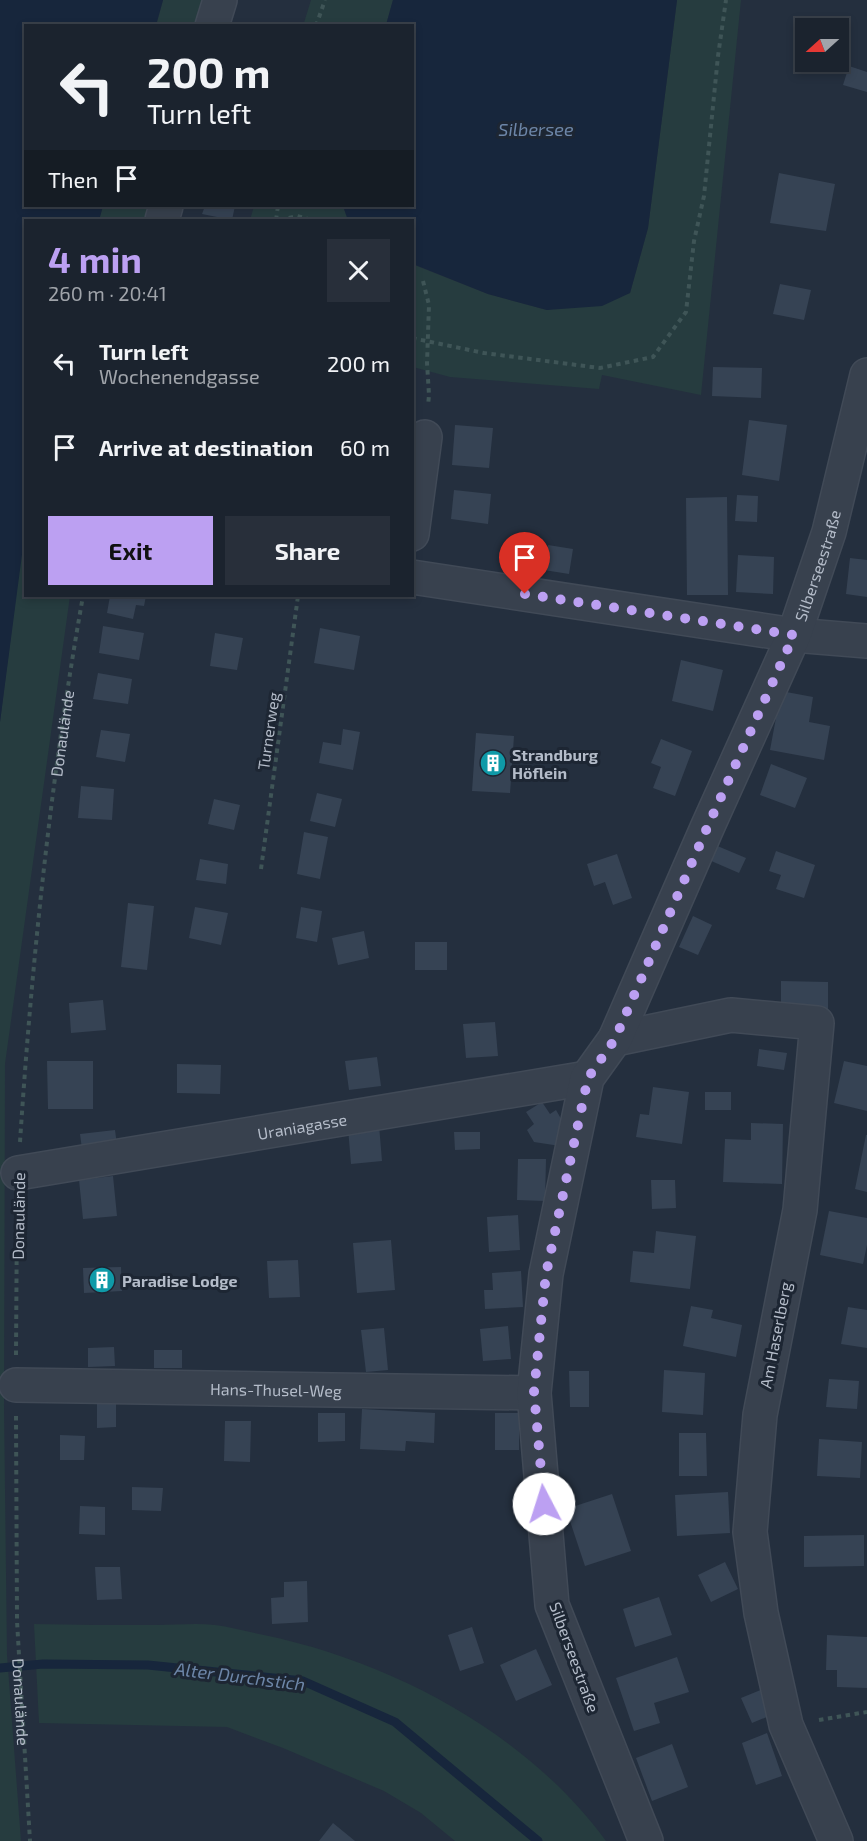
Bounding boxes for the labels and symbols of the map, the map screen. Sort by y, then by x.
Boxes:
north arrow [795,18,849,72]
water label: Silbersee [498,118,574,140]
street label: Silberseestraße [790,508,844,623]
pin [499,532,550,594]
street label: Donaulände [46,688,77,778]
street label: Turnerweg [253,691,283,771]
place label: Strandburg Höflein [512,745,599,782]
building icon: Strandburg Höflein [478,748,508,778]
street label: Uraniagasse [256,1109,348,1142]
street label: Donaulände [8,1172,28,1260]
building icon: Paradise Lodge [87,1265,117,1295]
place label: Paradise Lodge [122,1271,238,1290]
street label: Am Haserlberg [755,1280,795,1390]
street label: Hans-Thusel-Weg [210,1378,342,1400]
position arrow [512,1472,576,1536]
street label: Silberseestraße [546,1599,604,1715]
water label: Alter Durchstich [173,1657,306,1695]
street label: Donaulände [10,1658,34,1746]

